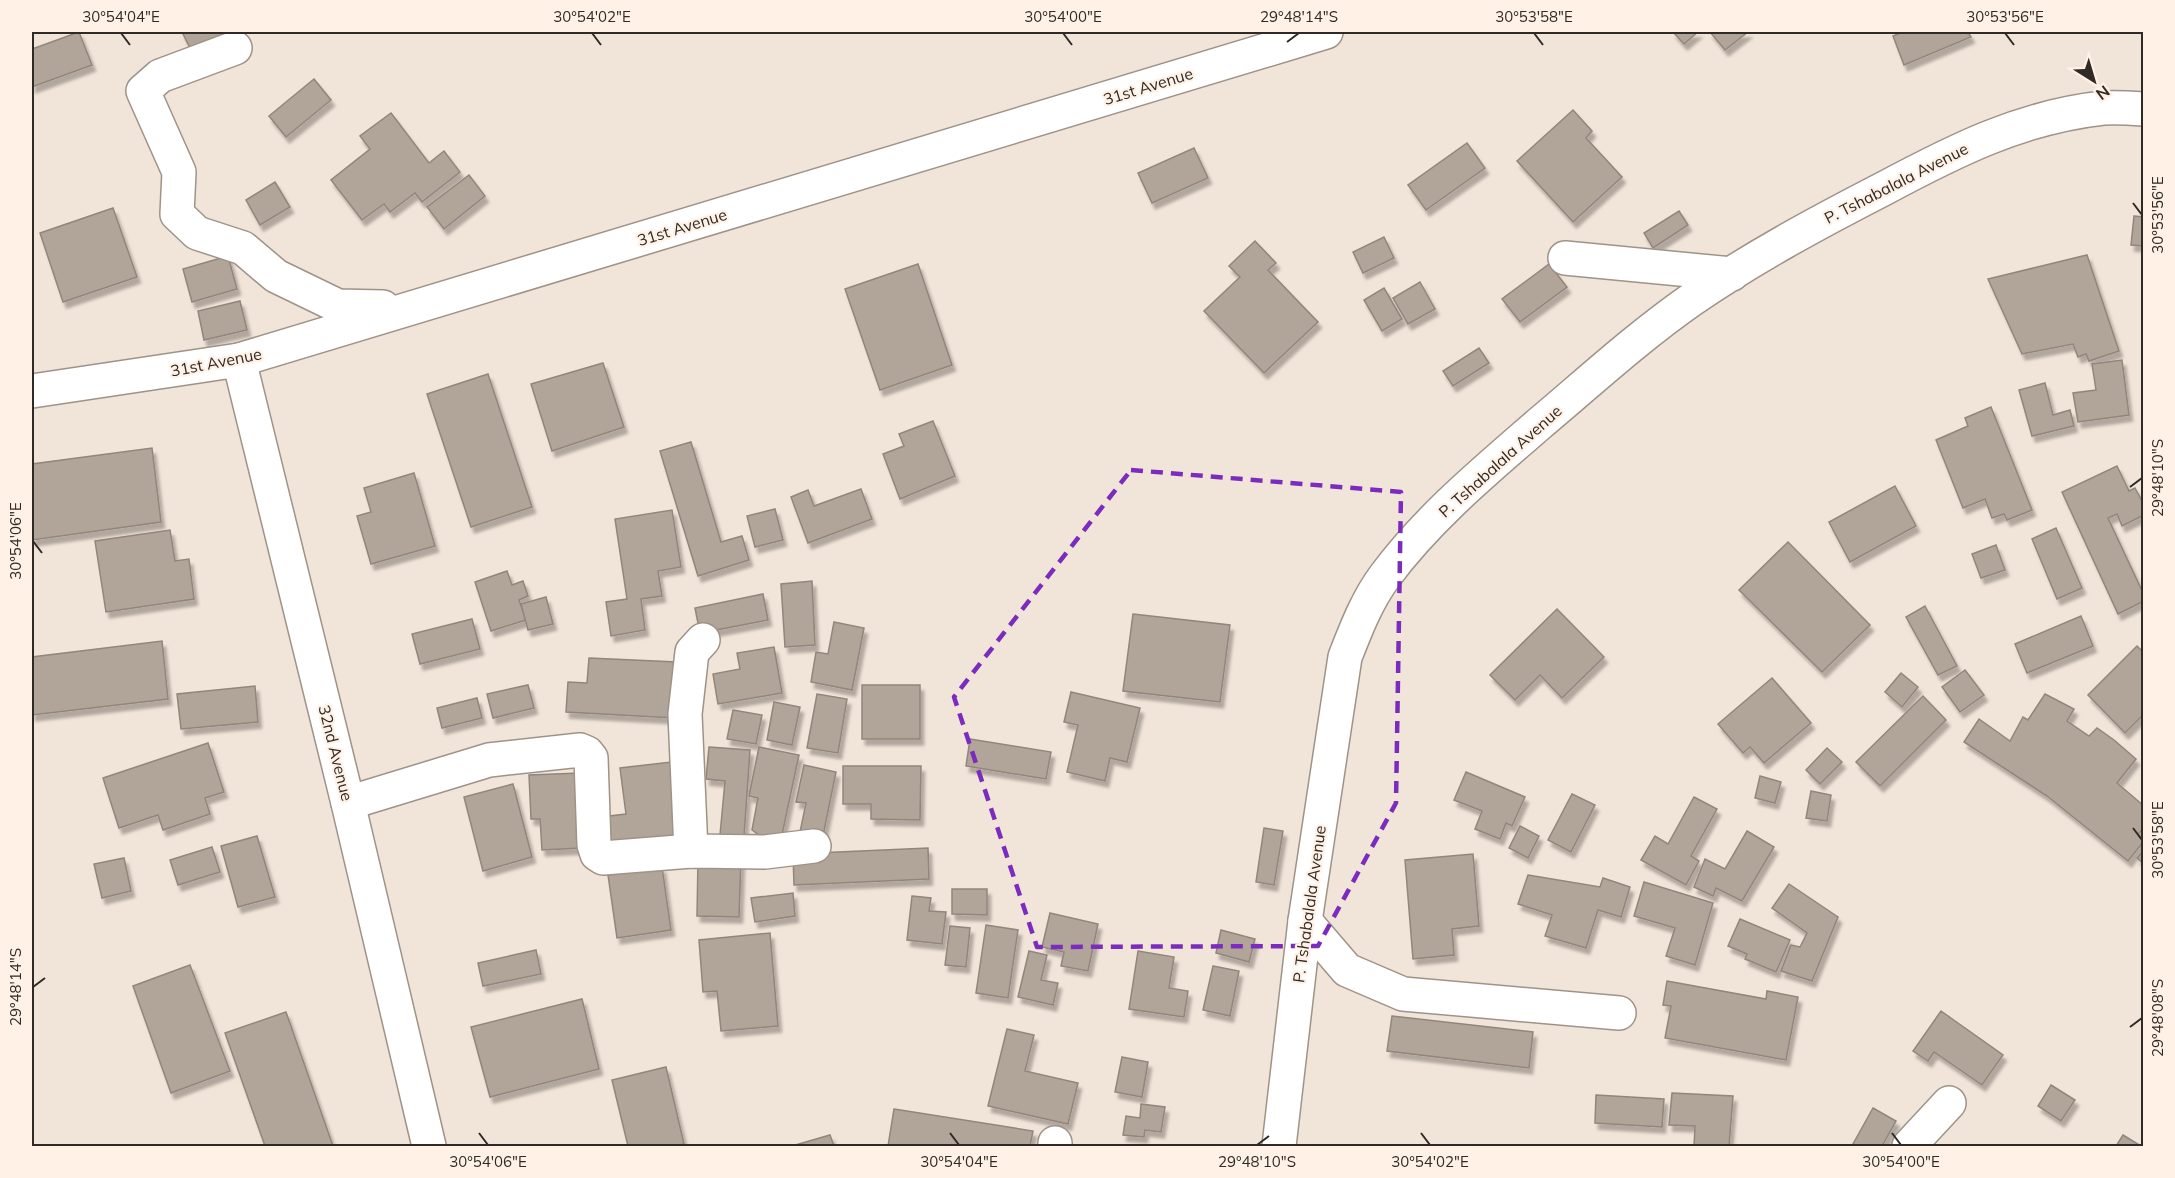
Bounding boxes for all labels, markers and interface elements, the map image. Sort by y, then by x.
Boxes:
text: 30°54'04"E [82,7,160,26]
text: 30°54'02"E [553,7,631,26]
text: 30°54'00"E [1024,7,1102,26]
text: 29°48'14"S [1260,7,1338,26]
text: 30°53'58"E [1495,7,1573,26]
text: 30°53'56"E [1966,7,2044,26]
north arrow [2064,51,2124,111]
street label: 31st Avenue [1101,63,1195,109]
text: N [2092,81,2114,105]
street label: P. Tshabalala Avenue [1821,138,1971,228]
text: 30°53'56"E [2148,176,2167,254]
street label: 31st Avenue [635,204,729,250]
street label: 31st Avenue [169,343,263,381]
street label: P. Tshabalala Avenue [1434,400,1566,522]
text: 29°48'10"S [2148,439,2167,517]
text: 30°54'06"E [6,502,25,580]
street label: 32nd Avenue [314,703,358,803]
text: 30°53'58"E [2148,801,2167,879]
street label: P. Tshabalala Avenue [1288,824,1330,984]
text: 29°48'14"S [6,948,25,1026]
text: 29°48'08"S [2148,979,2167,1057]
text: 30°54'06"E [449,1152,527,1171]
text: 30°54'04"E [920,1152,998,1171]
text: 29°48'10"S [1218,1152,1296,1171]
text: 30°54'02"E [1391,1152,1469,1171]
text: 30°54'00"E [1862,1152,1940,1171]

